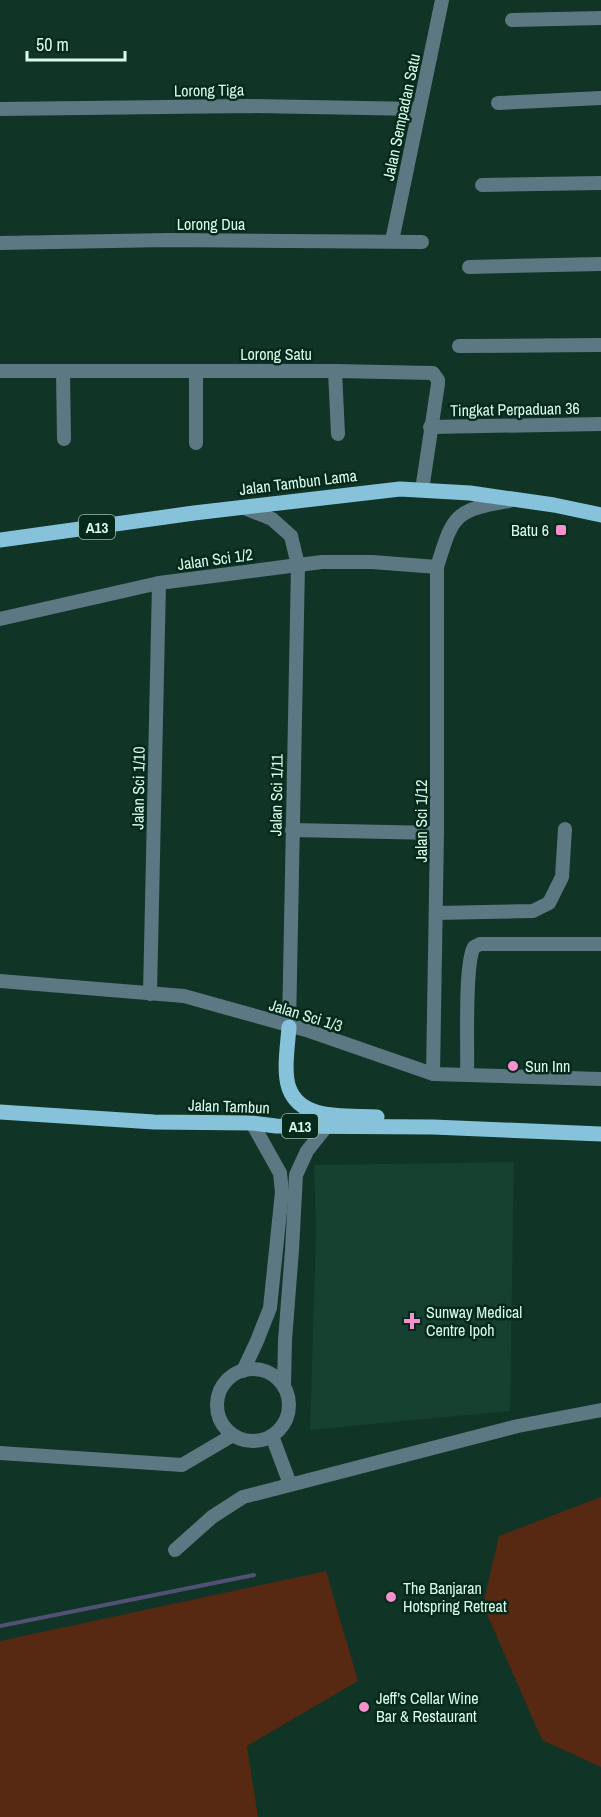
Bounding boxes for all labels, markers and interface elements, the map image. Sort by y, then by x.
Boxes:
scale bar [27,24,124,62]
text: 50 m [36,32,69,57]
street label: Jalan Sempadan Satu [377,52,425,182]
street label: Lorong Tiga [174,78,245,102]
street label: Lorong Dua [177,213,246,235]
street label: Lorong Satu [240,343,312,365]
street label: Tingkat Perpaduan 36 [450,397,580,421]
street label: Jalan Tambun Lama [238,464,359,500]
road number: A13 [79,515,115,539]
place label: Batu 6 [511,519,549,541]
marker: Batu 6 [554,523,568,537]
street label: Jalan Sci 1/2 [176,543,254,575]
street label: Jalan Sci 1/10 [126,746,150,830]
street label: Jalan Sci 1/11 [264,753,288,836]
street label: Jalan Sci 1/12 [410,779,432,863]
street label: Jalan Sci 1/3 [267,993,345,1037]
place label: Sun Inn [525,1055,570,1077]
marker: Sun Inn [506,1059,520,1073]
street label: Jalan Tambun [188,1094,270,1118]
road number: A13 [282,1114,318,1138]
place label: Sunway Medical Centre Ipoh [426,1301,522,1341]
marker: Sunway Medical Centre Ipoh [403,1312,421,1330]
place label: The Banjaran Hotspring Retreat [403,1577,507,1617]
marker: The Banjaran Hotspring Retreat [384,1590,398,1604]
place label: Jeff’s Cellar Wine Bar & Restaurant [376,1687,479,1727]
marker: Jeff’s Cellar Wine Bar & Restaurant [357,1700,371,1714]

